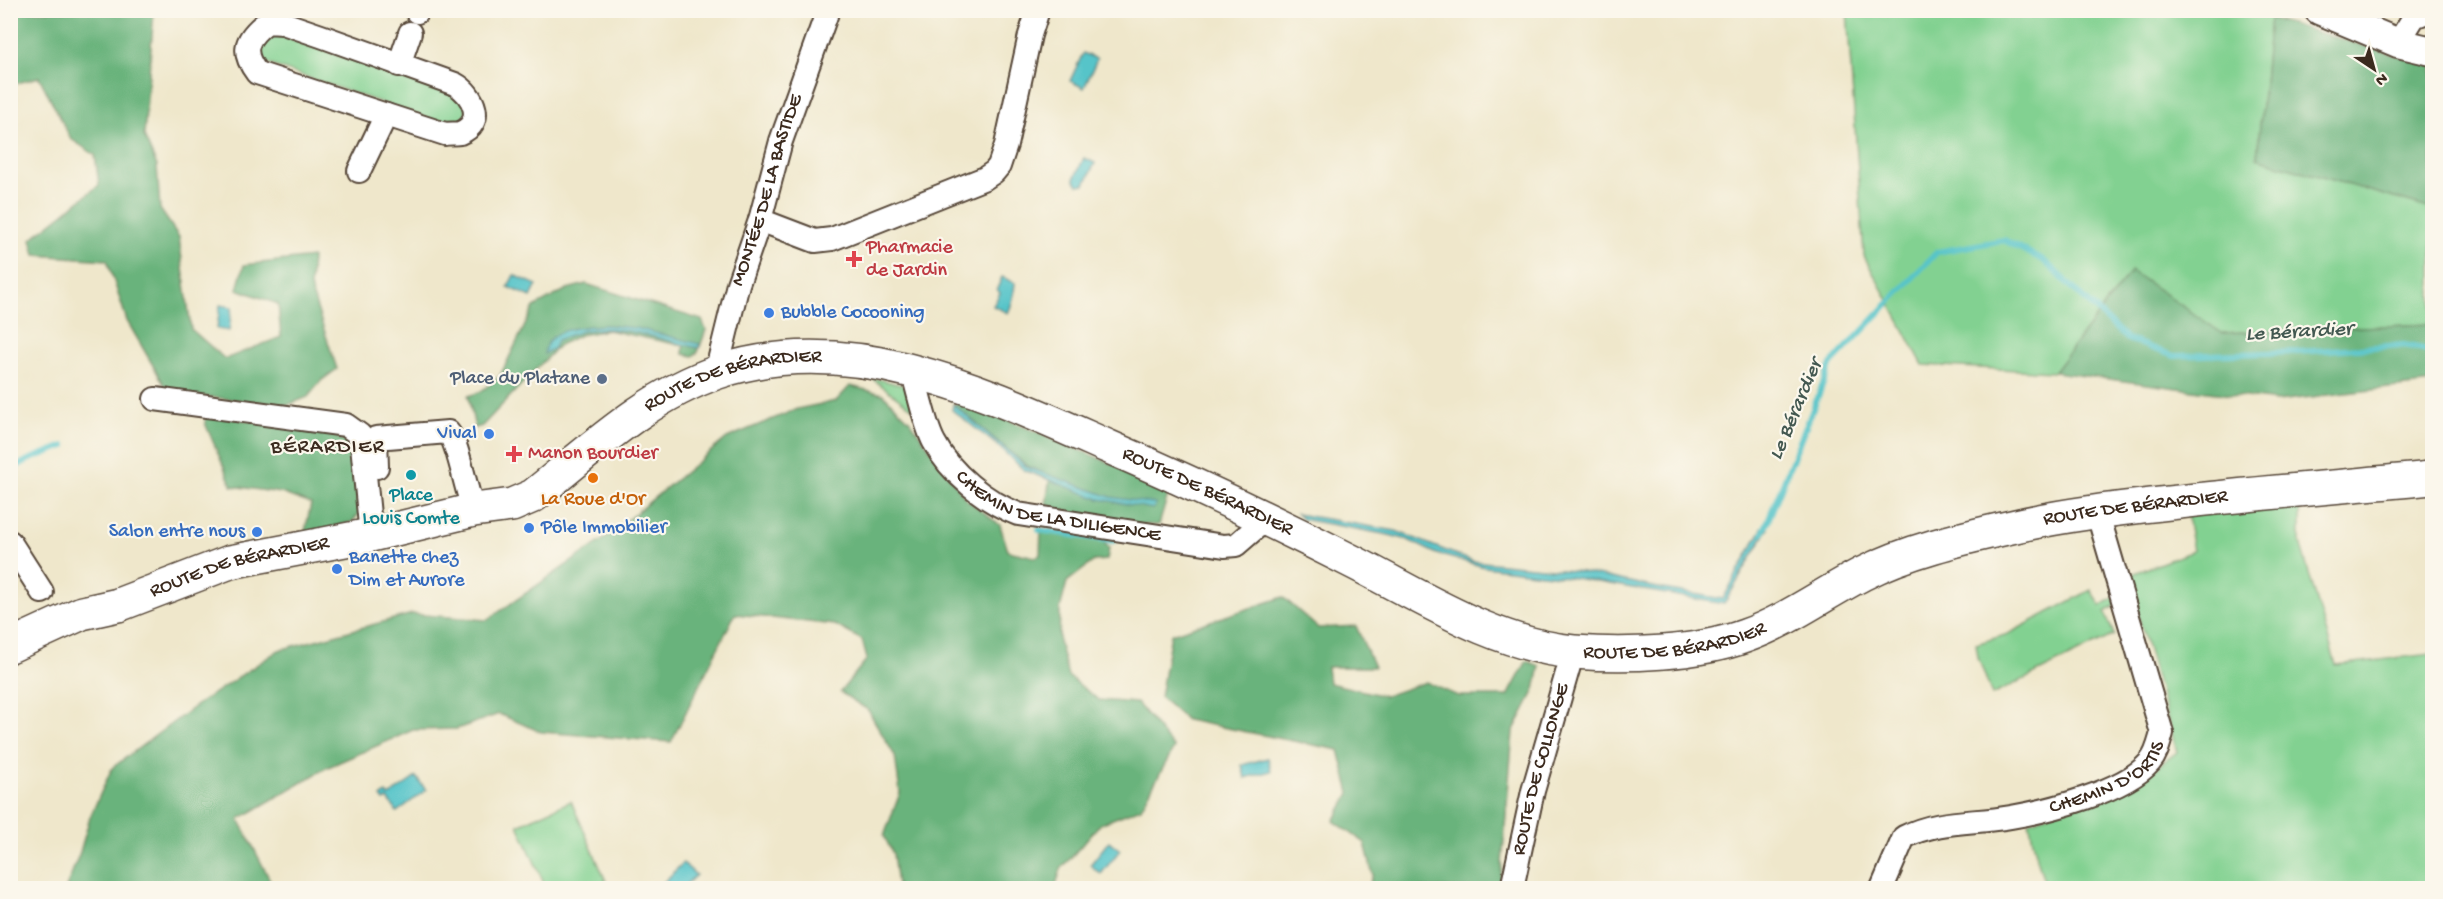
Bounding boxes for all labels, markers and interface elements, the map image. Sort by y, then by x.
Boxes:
north arrow [2344,39,2404,99]
text: N [2371,68,2391,89]
street label: MONTÉE DE LA BASTIDE [727,90,809,289]
place label: Pharmacie de Jardin [865,237,953,283]
marker: Pharmacie de Jardin [847,252,861,266]
place label: Bubble Cocooning [780,302,925,325]
marker: Bubble Cocooning [762,306,776,320]
water label: Le Bérardier [2245,317,2358,348]
street label: ROUTE DE BÉRARDIER [640,346,823,418]
water label: Le Bérardier [1765,352,1831,464]
place label: Place du Platane [449,368,591,391]
marker: Place du Platane [595,372,609,386]
place label: Vival [436,423,477,446]
marker: Vival [482,427,496,441]
district label: BÉRARDIER [270,436,385,461]
place label: Manon Bourdier [528,443,660,466]
street label: ROUTE DE BÉRARDIER [1118,443,1298,542]
marker: Manon Bourdier [505,445,523,463]
street label: CHEMIN DE LA DILIGENCE [950,466,1164,548]
marker: Place Louis Comte [404,468,418,482]
marker: La Roue d'Or [586,471,600,485]
place label: Place Louis Comte [362,485,460,531]
street label: ROUTE DE BÉRARDIER [2041,485,2230,531]
place label: La Roue d'Or [541,489,647,512]
place label: Pôle Immobilier [540,517,668,540]
place label: Salon entre nous [109,521,246,544]
marker: Pôle Immobilier [522,521,536,535]
marker: Salon entre nous [250,525,264,539]
street label: ROUTE DE BÉRARDIER [147,531,333,603]
place label: Banette chez Dim et Aurore [347,547,465,593]
marker: Banette chez Dim et Aurore [330,562,344,576]
street label: ROUTE DE BÉRARDIER [1583,617,1771,665]
street label: ROUTE DE COLLONGE [1508,679,1575,858]
street label: CHEMIN D'ORTIS [2047,738,2171,820]

